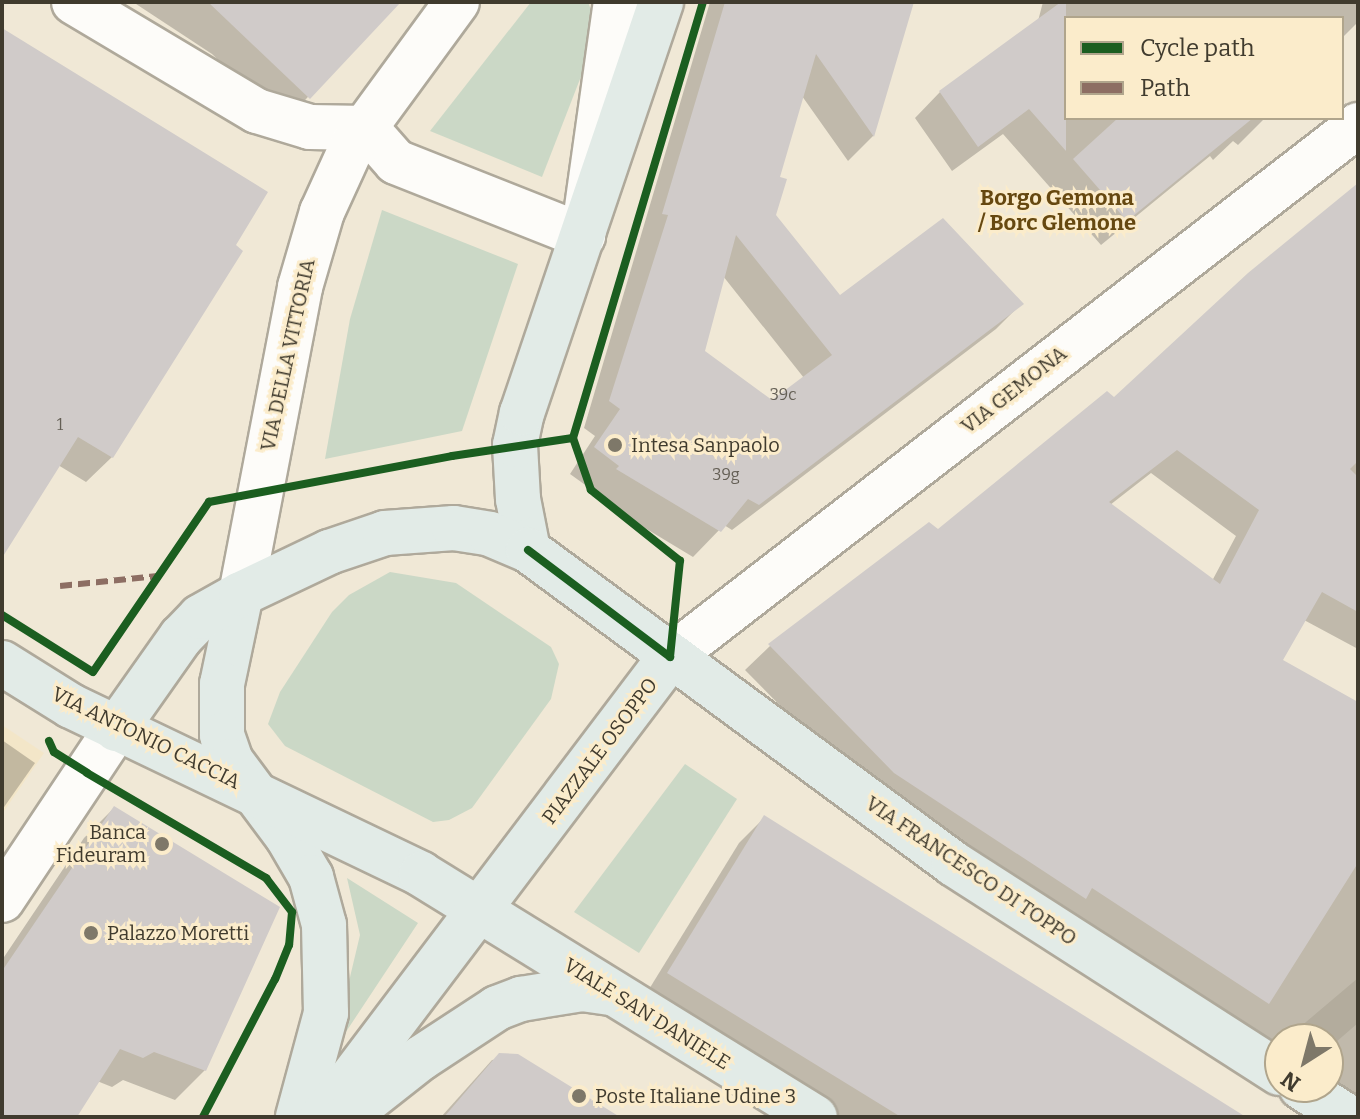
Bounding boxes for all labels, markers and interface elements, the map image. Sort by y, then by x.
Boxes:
legend [1064,16,1344,120]
text: Cycle path [1140,34,1255,62]
text: Path [1140,74,1190,102]
district label: Borgo Gemona / Borc Glemone [978,184,1136,236]
street label: VIA DELLA VITTORIA [256,257,320,453]
street label: VIA GEMONA [956,341,1072,439]
house number: 39c [770,385,796,405]
house number: 1 [57,415,63,435]
place label: Intesa Sanpaolo [631,433,780,457]
marker: Intesa Sanpaolo [606,436,624,454]
house number: 39g [712,465,740,485]
street label: PIAZZALE OSOPPO [537,673,663,829]
street label: VIA ANTONIO CACCIA [48,682,244,794]
street label: VIA FRANCESCO DI TOPPO [861,791,1081,951]
place label: Banca Fideuram [56,820,146,867]
marker: Banca Fideuram [153,835,171,853]
place label: Palazzo Moretti [107,921,249,945]
marker: Palazzo Moretti [82,924,100,942]
street label: VIALE SAN DANIELE [559,953,735,1075]
north arrow [1264,1023,1344,1103]
text: N [1276,1065,1306,1097]
place label: Poste Italiane Udine 3 [595,1084,796,1108]
marker: Poste Italiane Udine 3 [570,1087,588,1105]

